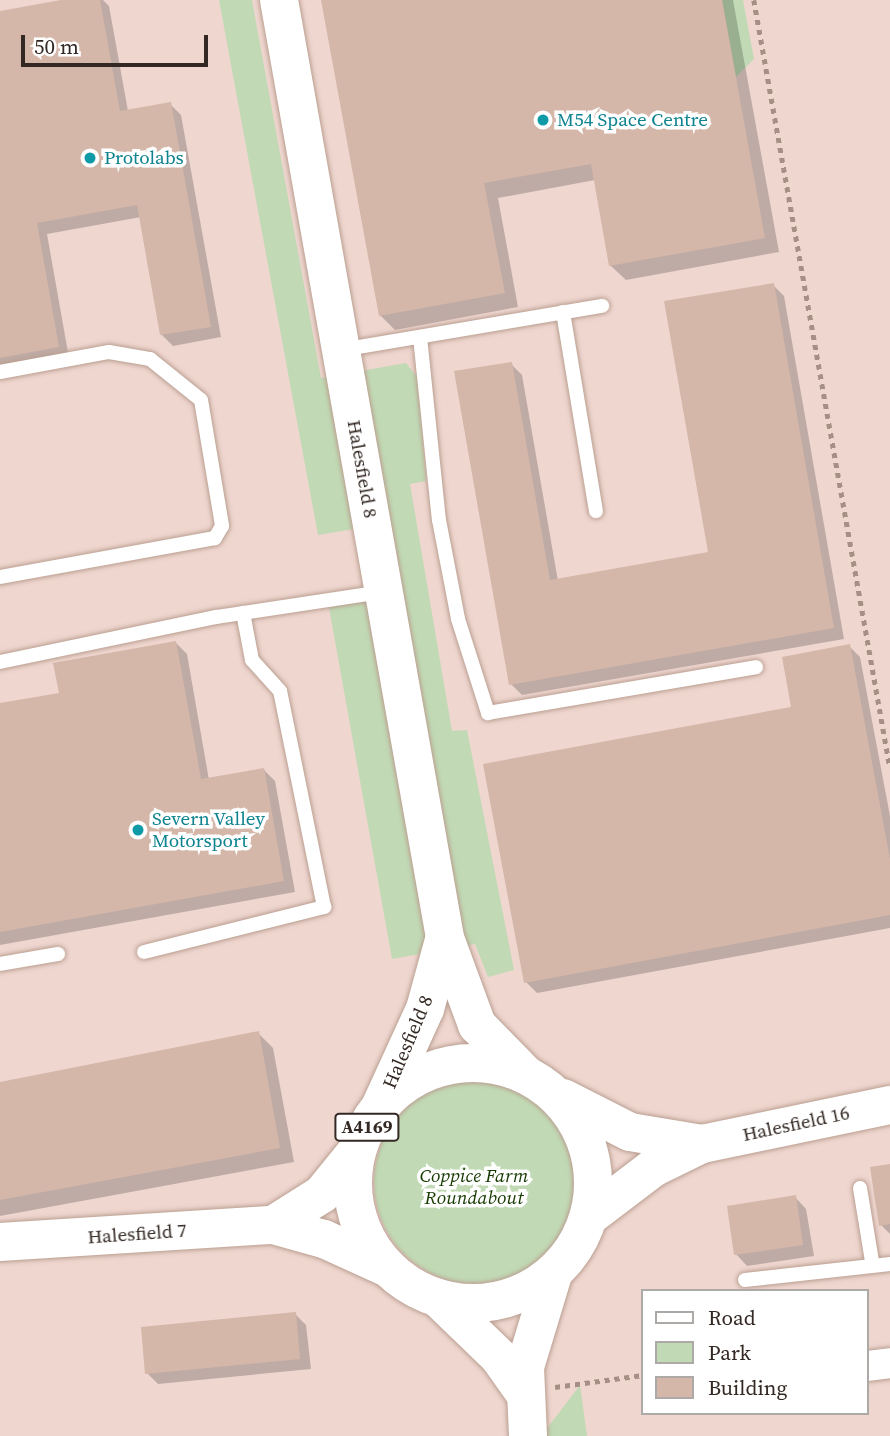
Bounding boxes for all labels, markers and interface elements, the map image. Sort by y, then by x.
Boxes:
scale bar [24,21,212,65]
text: 50 m [34,32,79,61]
place label: M54 Space Centre [557,109,708,131]
marker: M54 Space Centre [535,112,551,128]
place label: Protolabs [104,147,184,169]
marker: Protolabs [82,150,98,166]
street label: Halesfield 8 [342,418,382,520]
place label: Severn Valley Motorsport [152,808,266,852]
marker: Severn Valley Motorsport [130,822,146,838]
street label: Halesfield 8 [378,992,438,1092]
street label: Halesfield 16 [740,1102,852,1146]
road number: A4169 [334,1112,400,1142]
park label: Coppice Farm Roundabout [420,1165,528,1209]
street label: Halesfield 7 [87,1219,187,1249]
legend [642,1289,869,1415]
text: Road [708,1303,756,1332]
text: Park [708,1338,751,1367]
text: Building [708,1373,787,1402]

